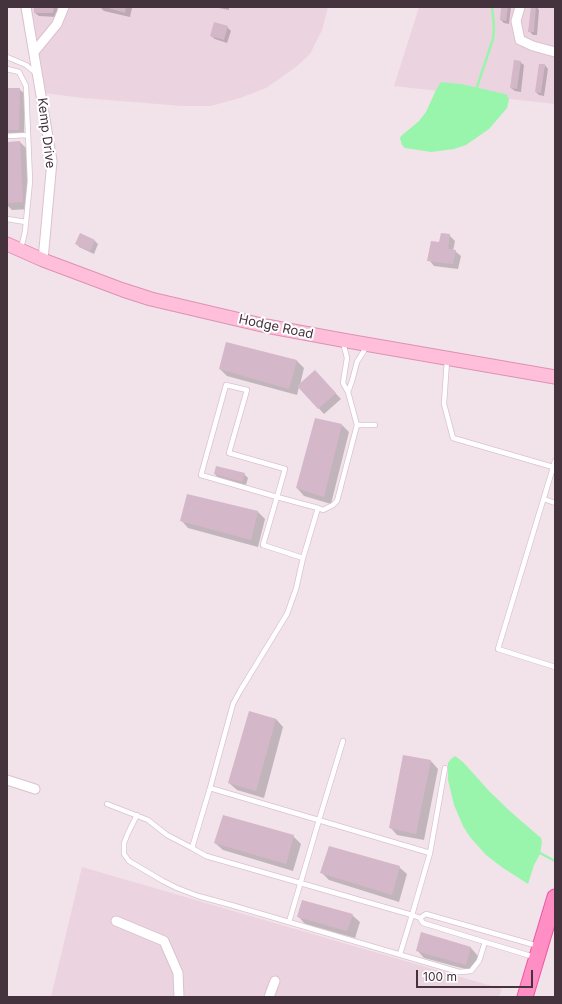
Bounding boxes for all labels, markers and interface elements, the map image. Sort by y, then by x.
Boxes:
street label: Kemp Drive [34,97,58,169]
street label: Hodge Road [237,311,315,343]
scale bar [418,962,535,988]
text: 100 m [423,969,457,984]

